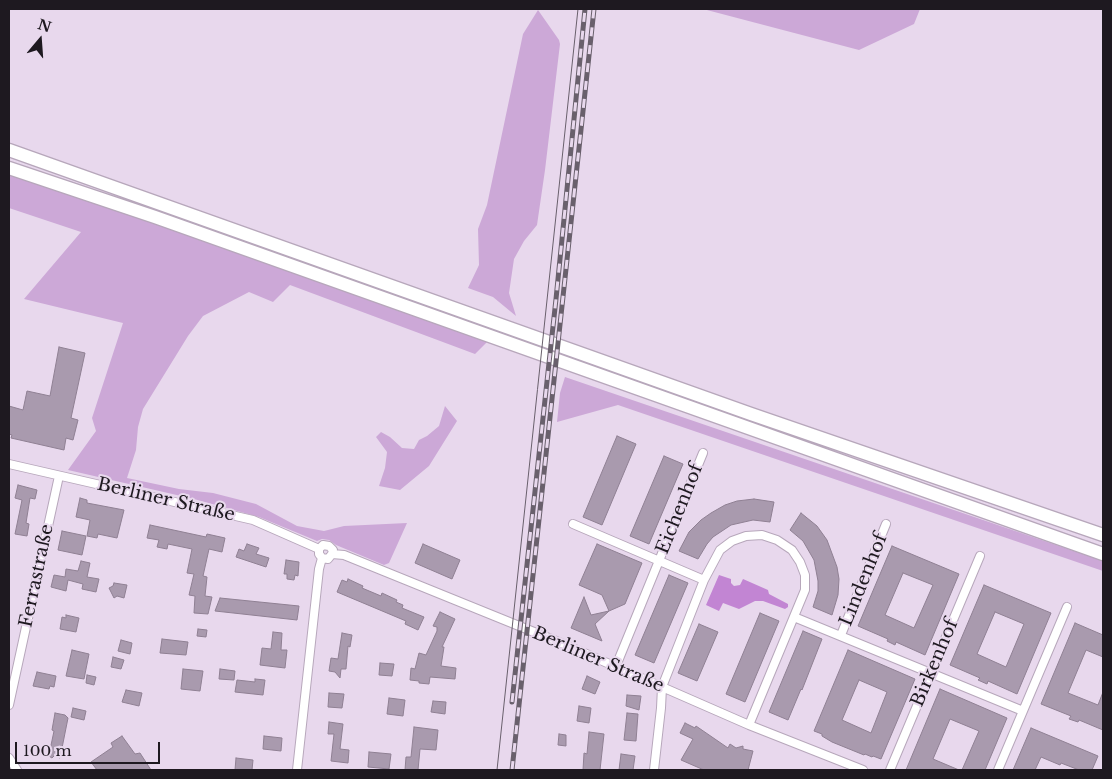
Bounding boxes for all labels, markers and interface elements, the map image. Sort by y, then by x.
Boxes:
north arrow [15,15,65,65]
text: N [36,15,54,36]
street label: Eichenhof [652,461,708,557]
street label: Berliner Straße [95,474,237,526]
street label: Ferrastraße [16,522,58,630]
street label: Lindenhof [836,530,892,630]
street label: Birkenhof [907,616,963,710]
street label: Berliner Straße [529,623,667,697]
scale bar [18,732,162,764]
text: 100 m [23,741,72,760]

